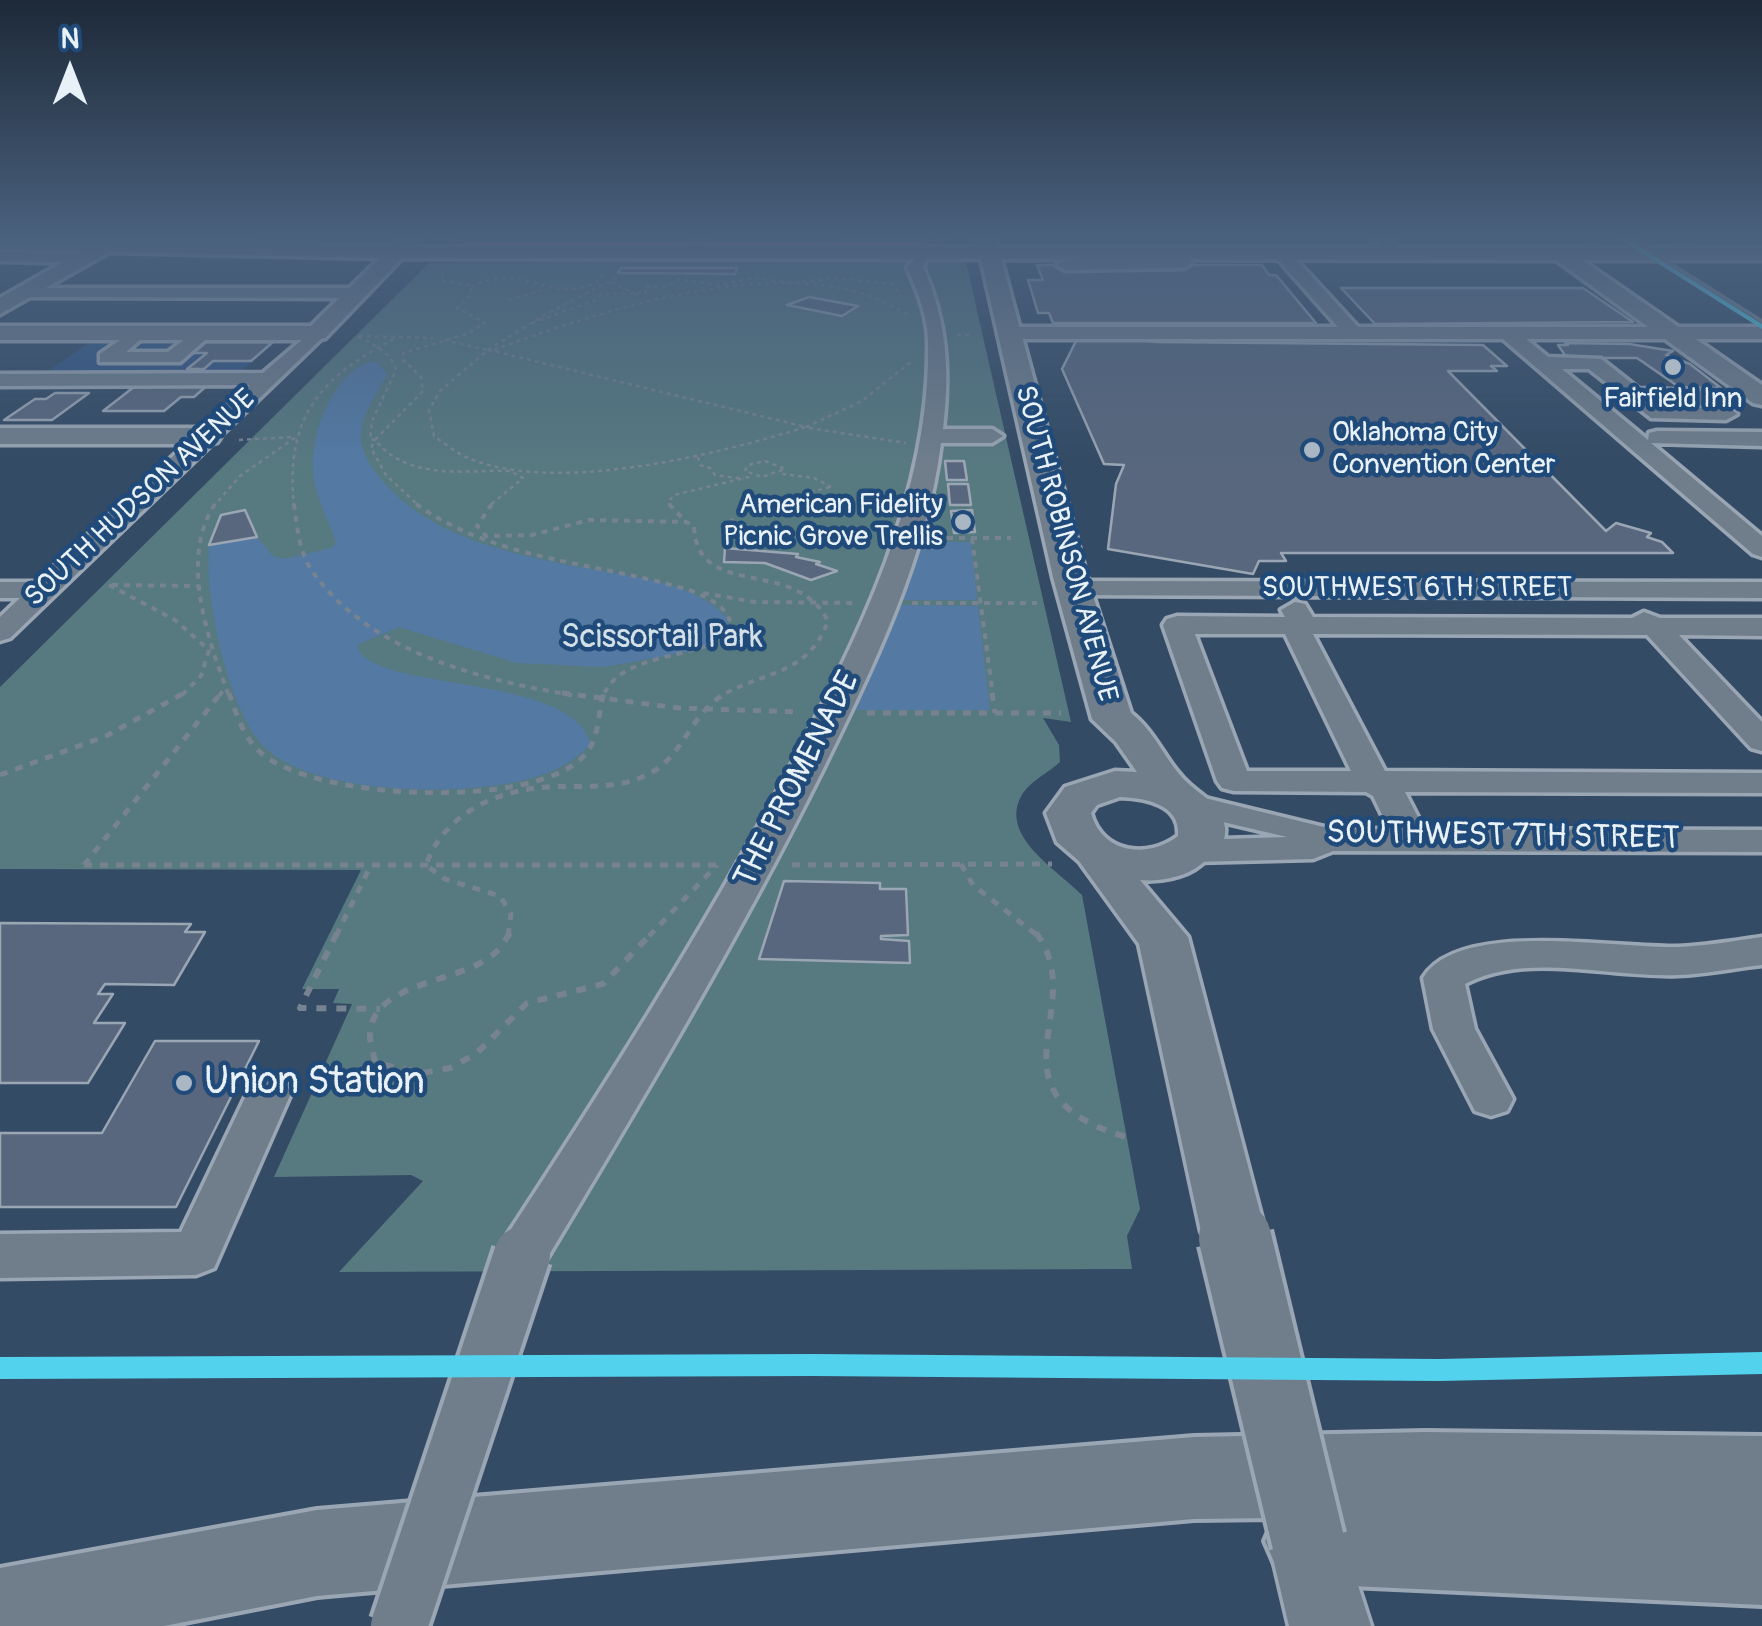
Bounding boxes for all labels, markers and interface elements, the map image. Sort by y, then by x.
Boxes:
north arrow [20,20,120,120]
text: N [61,22,79,57]
marker: Fairfield Inn [1662,356,1684,378]
street label: SOUTH ROBINSON AVENUE [1007,382,1123,706]
street label: SOUTH HUDSON AVENUE [19,383,263,615]
place label: Fairfield Inn [1603,383,1743,417]
place label: Oklahoma City Convention Center [1332,417,1555,483]
marker: Oklahoma City Convention Center [1301,439,1323,461]
place label: American Fidelity Picnic Grove Trellis [723,489,943,555]
marker: American Fidelity Picnic Grove Trellis [952,511,974,533]
street label: SOUTHWEST 6TH STREET [1262,572,1572,606]
park label: Scissortail Park [561,620,763,658]
street label: THE PROMENADE [727,665,869,895]
street label: SOUTHWEST 7TH STREET [1326,815,1680,859]
place label: Union Station [204,1060,425,1106]
marker: Union Station [173,1072,195,1094]

